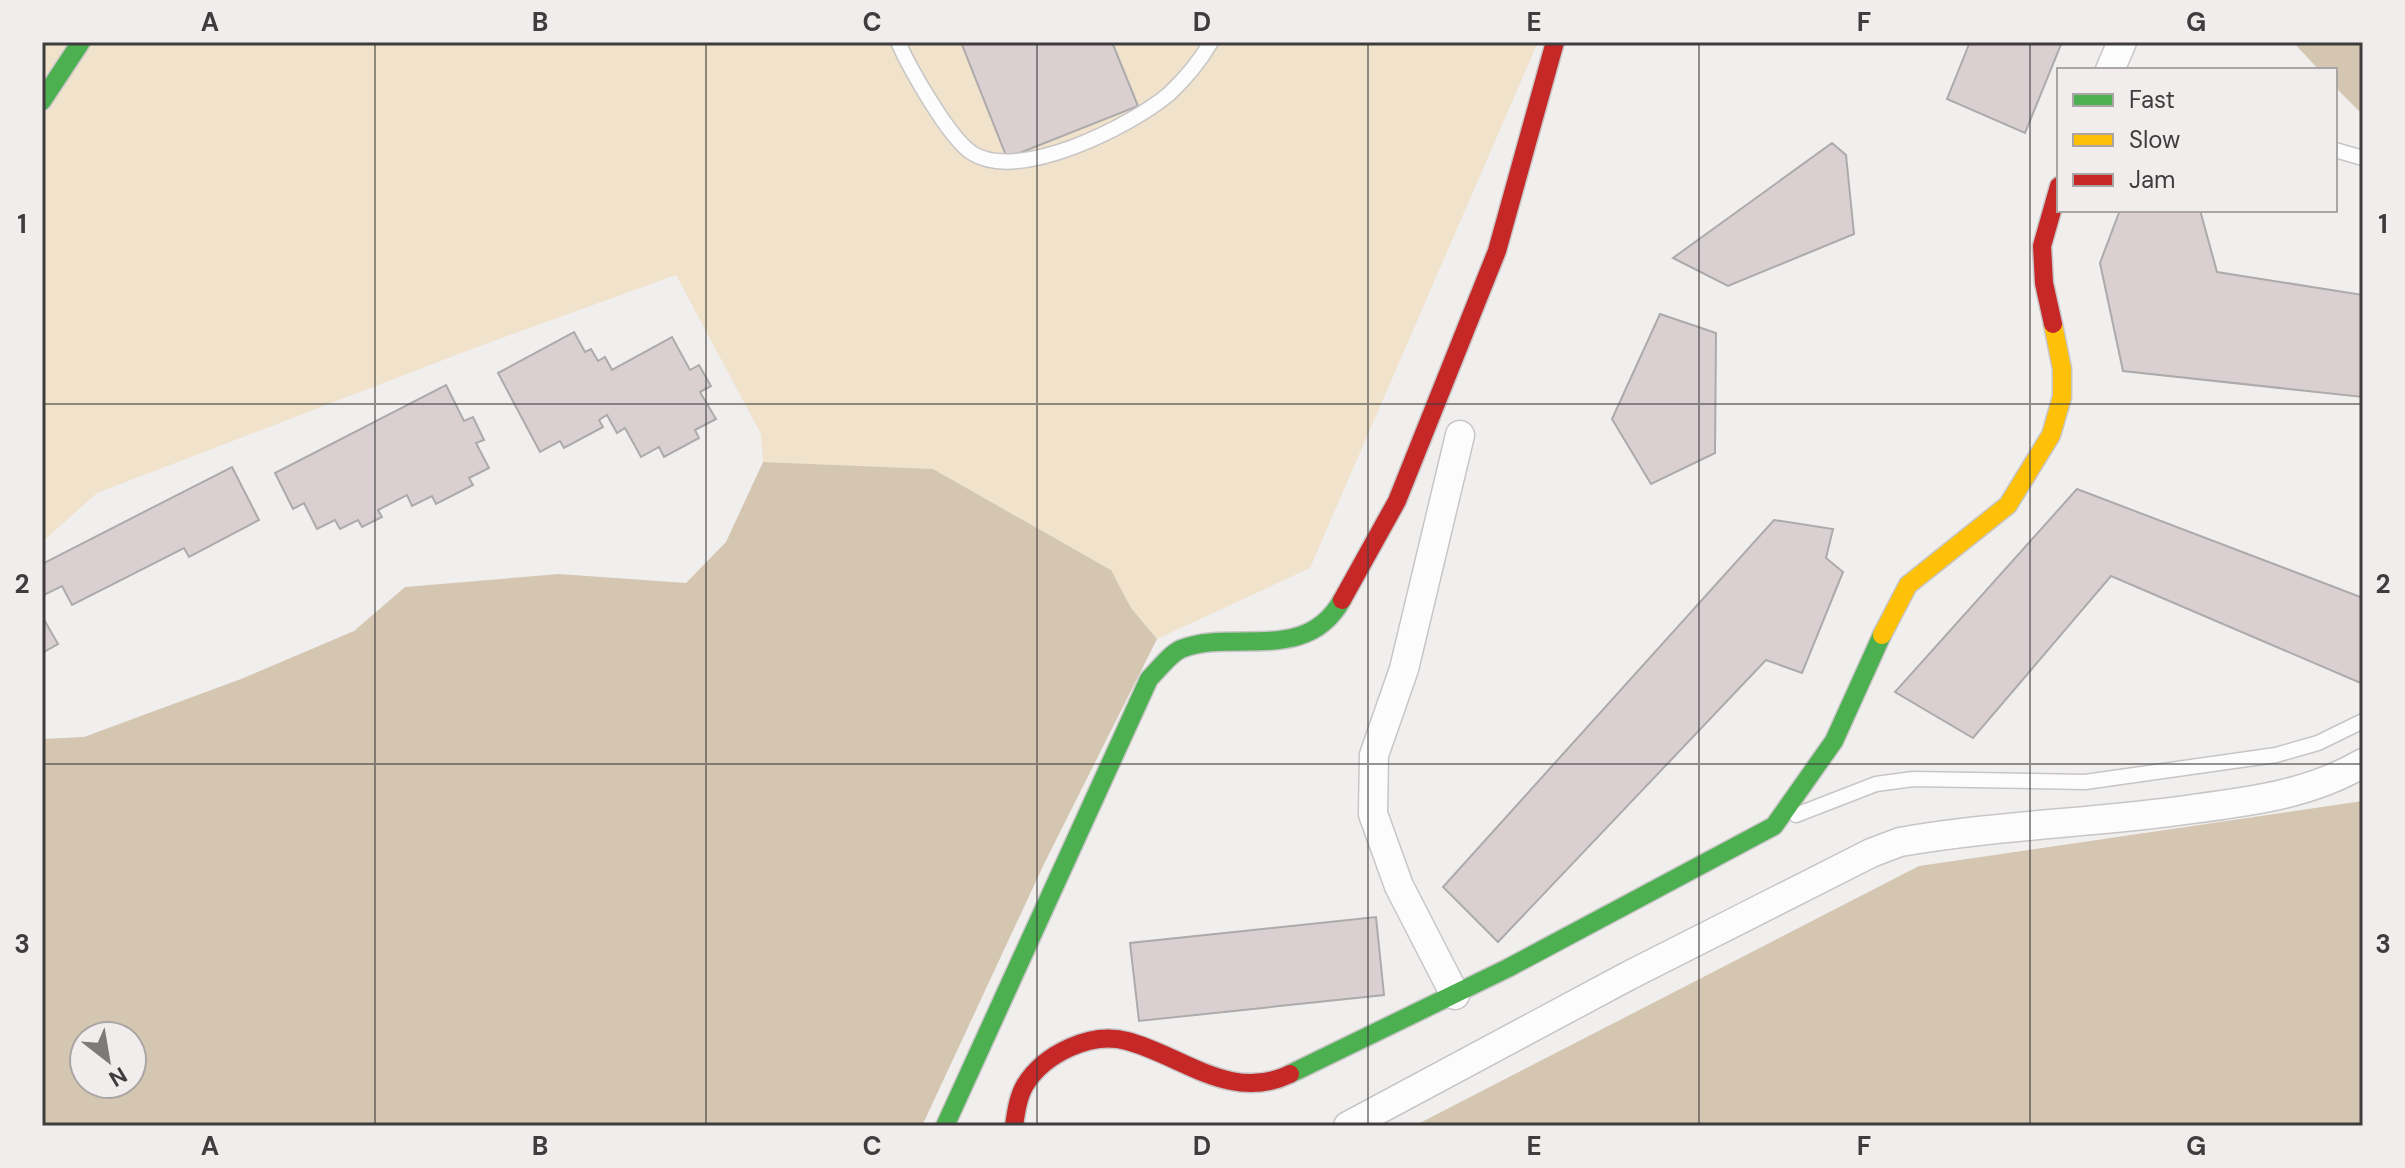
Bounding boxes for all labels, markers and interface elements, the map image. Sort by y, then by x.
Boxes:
text: A [201,5,219,39]
text: B [532,5,548,39]
text: C [862,5,882,39]
text: D [1193,5,1211,39]
text: E [1526,5,1542,39]
text: F [1857,5,1871,39]
text: G [2186,5,2206,39]
legend [2057,68,2337,212]
text: Fast [2129,84,2175,115]
text: Slow [2129,124,2180,155]
text: Jam [2129,164,2175,195]
text: 1 [17,207,27,241]
text: 1 [2378,207,2388,241]
text: 2 [14,567,30,601]
text: 2 [2375,567,2391,601]
text: 3 [14,927,30,961]
text: 3 [2375,927,2391,961]
north arrow [68,1020,148,1100]
text: N [104,1060,132,1093]
text: A [201,1129,219,1163]
text: B [532,1129,548,1163]
text: C [862,1129,882,1163]
text: D [1193,1129,1211,1163]
text: E [1526,1129,1542,1163]
text: F [1857,1129,1871,1163]
text: G [2186,1129,2206,1163]

